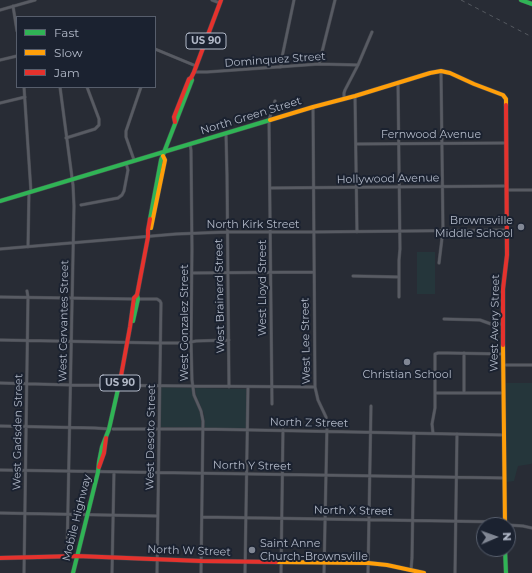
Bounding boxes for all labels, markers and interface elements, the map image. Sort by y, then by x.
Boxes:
legend [16,16,156,88]
text: Fast [54,25,79,40]
road number: US 90 [186,33,226,49]
text: Slow [54,45,83,60]
street label: Dominquez Street [224,50,326,70]
text: Jam [54,65,80,80]
street label: North Green Street [199,94,303,138]
street label: Fernwood Avenue [381,128,481,142]
street label: Hollywood Avenue [337,172,439,186]
place label: Brownsville Middle School [435,214,513,240]
street label: North Kirk Street [206,218,300,232]
marker: Brownsville Middle School [516,222,526,232]
street label: West Brainerd Street [212,239,228,353]
street label: West Lloyd Street [256,240,270,336]
street label: West Cervantes Street [56,260,72,382]
street label: West Gonzalez Street [178,264,192,382]
street label: West Avery Street [488,274,502,372]
street label: West Lee Street [299,297,313,385]
marker: Christian School [402,357,412,367]
place label: Christian School [362,368,452,382]
street label: West Gadsden Street [10,374,26,490]
road number: US 90 [100,375,140,391]
street label: West Desoto Street [143,384,159,490]
street label: North Z Street [270,416,348,430]
street label: North Y Street [213,459,291,473]
street label: Mobile Highway [60,473,94,563]
street label: North X Street [314,504,392,518]
north arrow [476,517,516,557]
text: N [500,532,514,541]
place label: Saint Anne Church-Brownsville [260,537,368,563]
street label: North W Street [147,543,231,559]
marker: Saint Anne Church-Brownsville [247,545,257,555]

